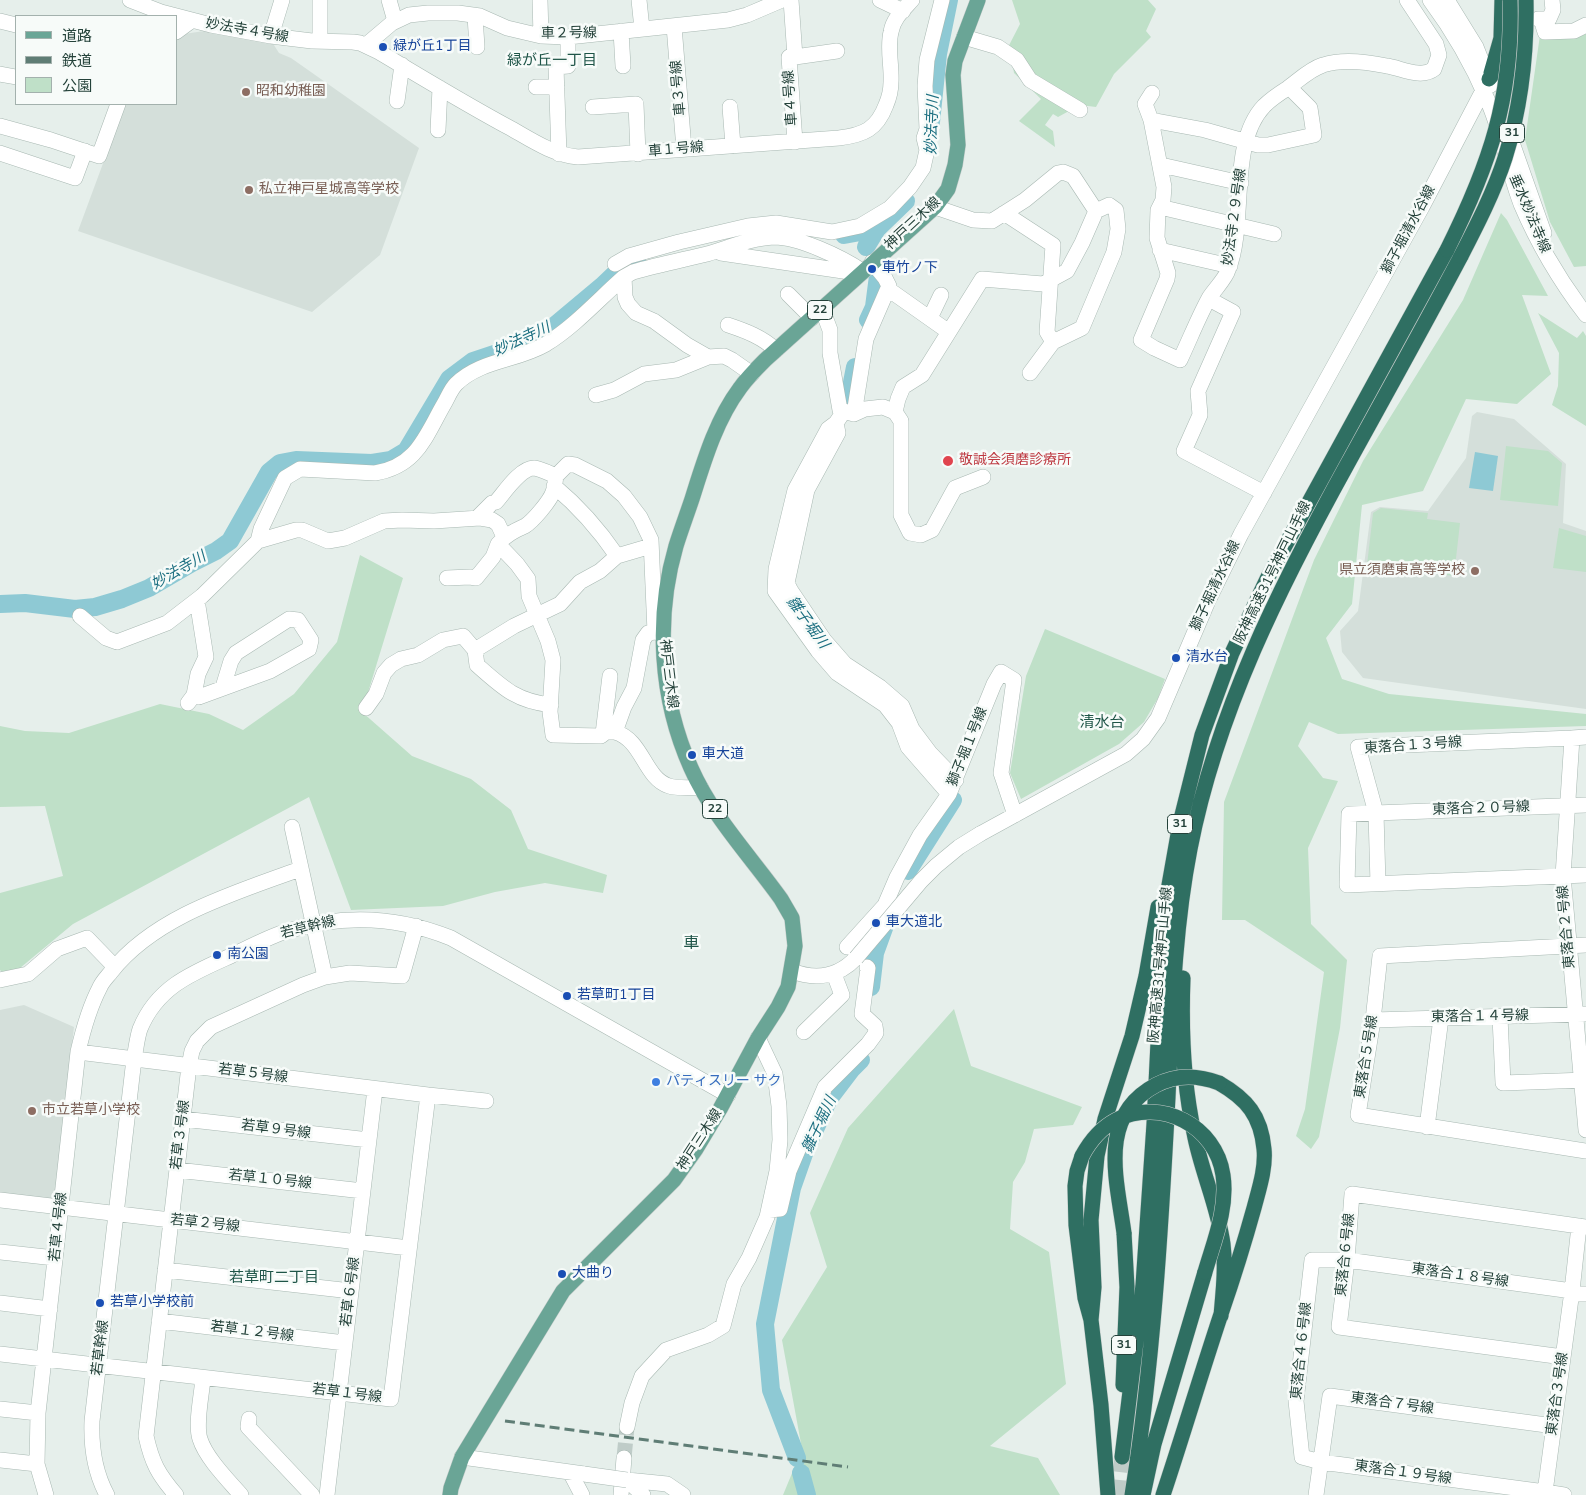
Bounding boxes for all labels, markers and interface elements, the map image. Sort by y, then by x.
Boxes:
legend [15,15,178,105]
street label: 妙法寺４号線 [204,15,290,47]
street label: 車２号線 [541,25,597,43]
text: 道路 [62,26,92,46]
place label: 緑が丘1丁目 [393,39,471,55]
marker: 緑が丘1丁目 [377,41,389,53]
text: 鉄道 [62,51,92,71]
district label: 緑が丘一丁目 [507,52,597,70]
street label: 車３号線 [668,59,690,117]
street label: 車４号線 [781,69,801,127]
text: 公園 [62,76,92,96]
place label: 昭和幼稚園 [256,84,326,100]
marker: 昭和幼稚園 [240,86,252,98]
water label: 妙法寺川 [923,95,943,155]
road number: 31 [1500,124,1524,142]
street label: 車１号線 [647,139,705,161]
street label: 妙法寺２９号線 [1220,167,1250,267]
street label: 垂水妙法寺線 [1505,172,1553,256]
place label: 私立神戸星城高等学校 [259,182,399,198]
street label: 獅子堀清水谷線 [1379,183,1439,277]
marker: 私立神戸星城高等学校 [243,184,255,196]
street label: 神戸三木線 [882,194,944,254]
place label: 車竹ノ下 [882,261,938,277]
marker: 車竹ノ下 [866,263,878,275]
road number: 22 [808,300,832,320]
water label: 妙法寺川 [491,319,553,361]
place label: 敬誠会須磨診療所 [959,453,1071,469]
marker: 敬誠会須磨診療所 [941,454,955,468]
street label: 阪神高速31号神戸山手線 [1231,499,1315,647]
street label: 獅子堀清水谷線 [1188,538,1244,634]
water label: 妙法寺川 [149,548,209,594]
place label: 県立須磨東高等学校 [1339,563,1465,579]
marker: 県立須磨東高等学校 [1469,565,1481,577]
water label: 雛子堀川 [782,593,832,653]
street label: 神戸三木線 [655,638,681,710]
place label: 清水台 [1186,650,1228,666]
marker: 清水台 [1170,652,1182,664]
street label: 獅子堀１号線 [944,705,992,789]
district label: 清水台 [1080,714,1124,732]
street label: 東落合１３号線 [1364,734,1462,758]
place label: 車大道 [702,747,744,763]
marker: 車大道 [686,749,698,761]
street label: 東落合２０号線 [1432,799,1530,819]
road number: 22 [702,800,728,819]
road number: 31 [1168,814,1192,834]
street label: 東落合２号線 [1555,884,1579,970]
street label: 阪神高速31号神戸山手線 [1146,886,1176,1044]
street label: 若草幹線 [279,913,337,943]
place label: 車大道北 [886,915,942,931]
marker: 車大道北 [870,917,882,929]
district label: 車 [683,934,699,954]
place label: 南公園 [227,947,269,963]
marker: 南公園 [211,949,223,961]
place label: 若草町1丁目 [577,988,655,1004]
marker: 若草町1丁目 [561,990,573,1002]
street label: 東落合１４号線 [1431,1008,1529,1026]
street label: 東落合５号線 [1352,1014,1382,1100]
street label: 若草５号線 [217,1061,289,1087]
place label: パティスリー サク [666,1074,782,1090]
marker: パティスリー サク [650,1076,662,1088]
water label: 雛子堀川 [799,1094,841,1156]
street label: 若草３号線 [168,1099,194,1171]
place label: 市立若草小学校 [42,1103,140,1119]
marker: 市立若草小学校 [26,1105,38,1117]
street label: 神戸三木線 [674,1106,726,1174]
street label: 若草９号線 [240,1117,312,1143]
street label: 若草１０号線 [227,1167,313,1193]
street label: 若草４号線 [47,1191,71,1263]
street label: 若草２号線 [169,1212,241,1236]
street label: 東落合６号線 [1333,1212,1359,1298]
street label: 若草６号線 [338,1256,364,1328]
street label: 東落合１８号線 [1410,1261,1510,1291]
place label: 大曲り [572,1266,614,1282]
marker: 大曲り [556,1268,568,1280]
district label: 若草町二丁目 [229,1269,319,1287]
place label: 若草小学校前 [110,1295,194,1311]
marker: 若草小学校前 [94,1297,106,1309]
street label: 東落合４６号線 [1289,1301,1315,1401]
street label: 若草幹線 [89,1319,113,1377]
street label: 若草１２号線 [209,1319,295,1345]
road number: 31 [1112,1336,1136,1354]
street label: 東落合３号線 [1544,1351,1572,1437]
street label: 若草１号線 [311,1381,383,1407]
street label: 東落合７号線 [1349,1390,1435,1418]
street label: 東落合１９号線 [1353,1458,1453,1488]

